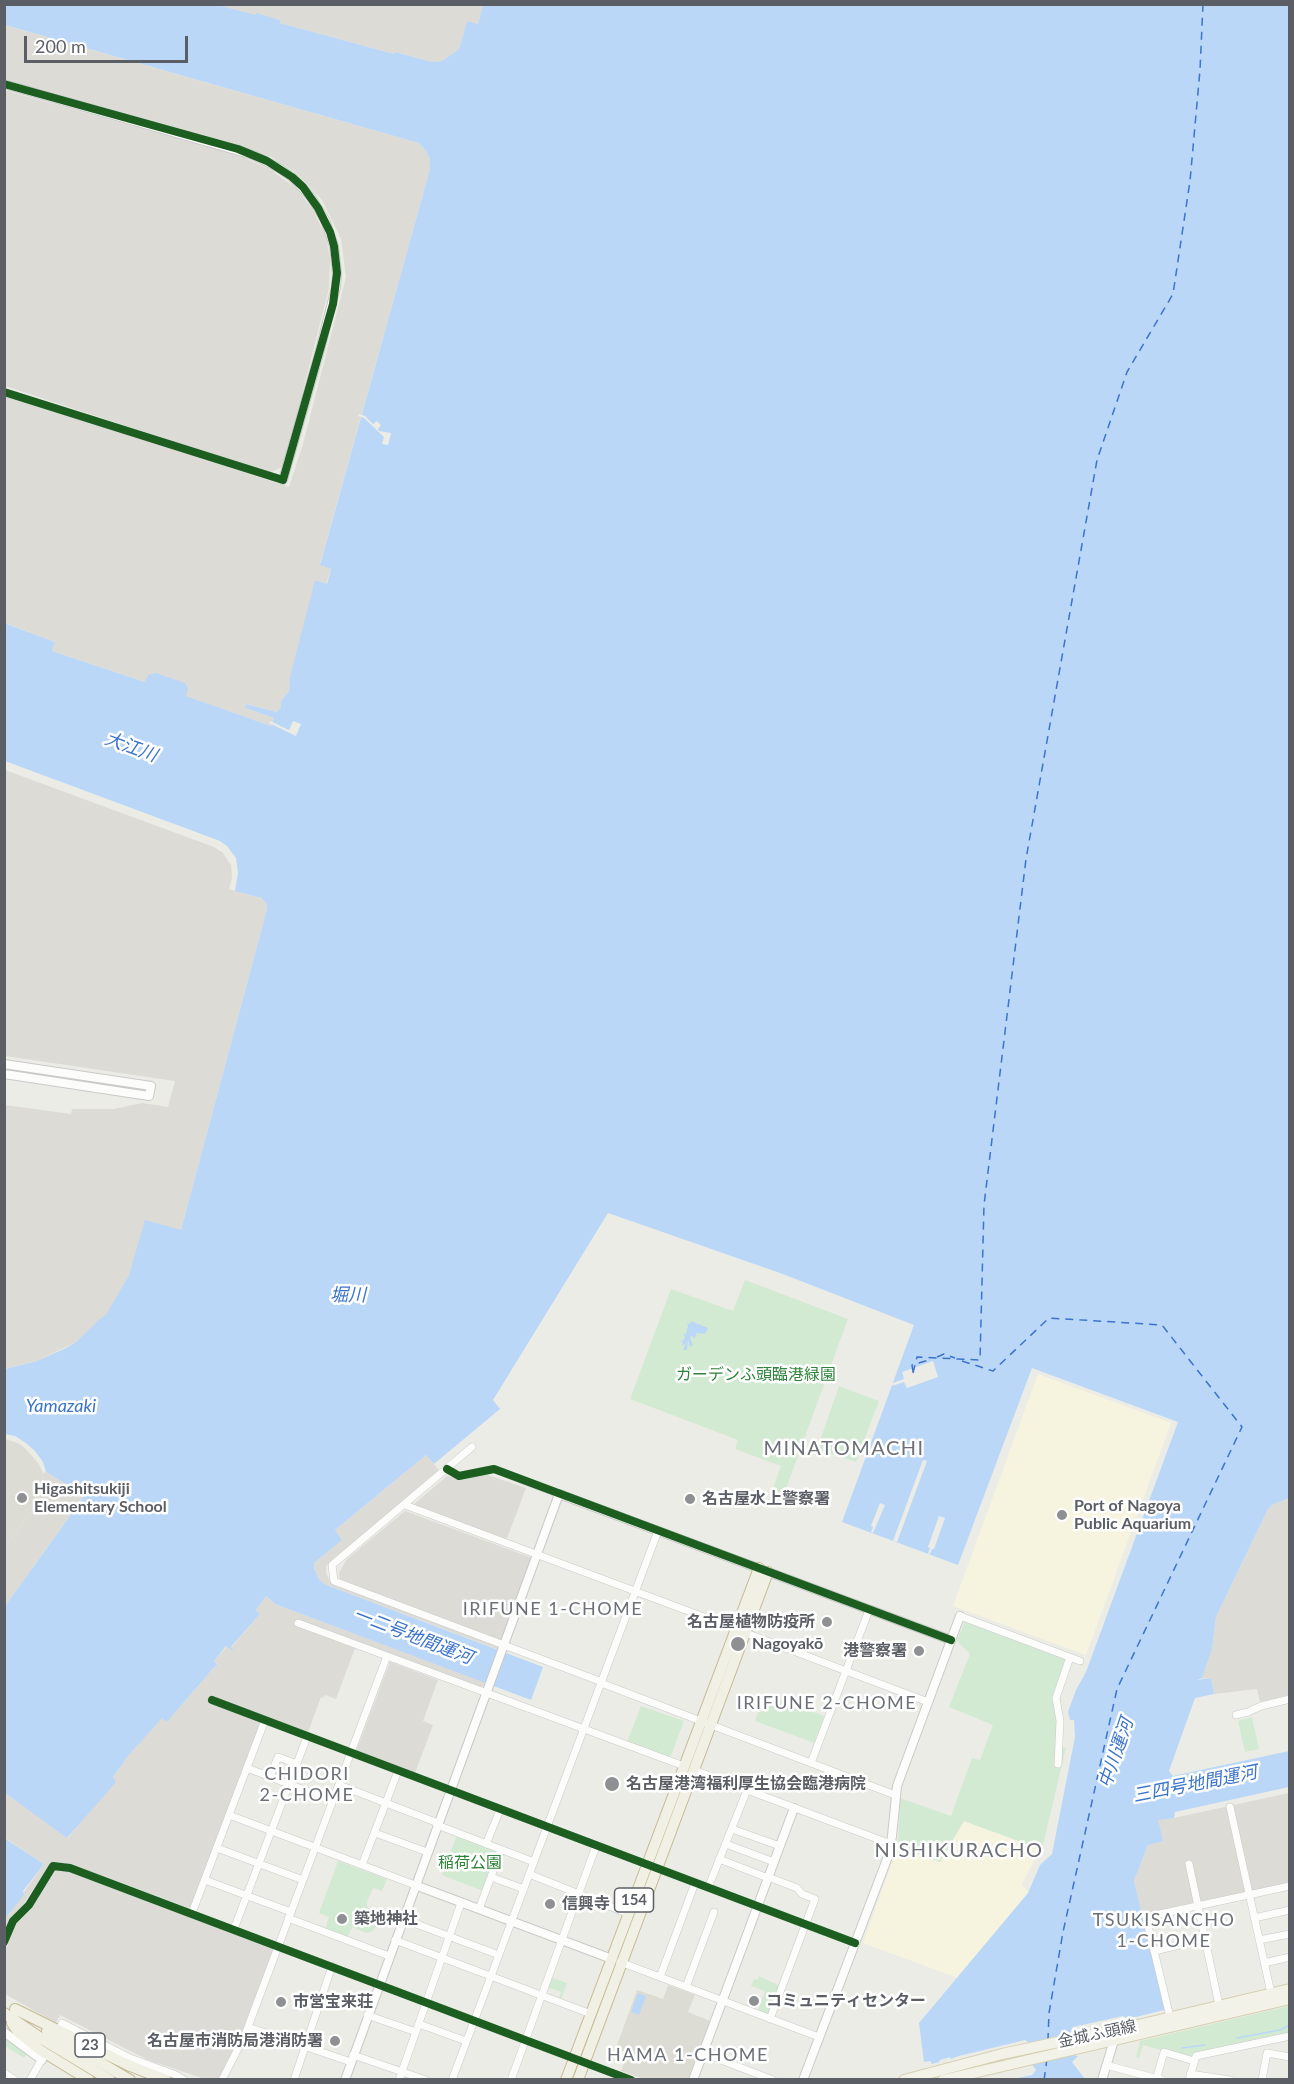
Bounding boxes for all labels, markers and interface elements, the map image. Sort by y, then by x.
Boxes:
scale bar [27,24,190,62]
text: 200 m [35,35,86,57]
water label: 大江川 [102,728,160,766]
water label: 堀川 [330,1284,366,1306]
park label: ガーデンふ頭臨港緑園 [676,1365,836,1385]
water label: Yamazaki [26,1395,96,1417]
district label: MINATOMACHI [763,1437,925,1461]
place label: Higashitsukiji Elementary School [34,1479,167,1517]
place label: 名古屋水上警察署 [702,1489,830,1509]
marker: Higashitsukiji Elementary School [15,1491,29,1505]
marker: 名古屋水上警察署 [683,1492,697,1506]
place label: Port of Nagoya Public Aquarium [1074,1496,1191,1534]
marker: Port of Nagoya Public Aquarium [1055,1508,1069,1522]
district label: IRIFUNE 1-CHOME [463,1598,643,1620]
water label: 一二号地間運河 [350,1603,476,1669]
place label: 名古屋植物防疫所 [687,1612,815,1632]
marker: 名古屋植物防疫所 [820,1615,834,1629]
place label: Nagoyakō [752,1634,823,1654]
marker: Nagoyakō [729,1635,747,1653]
place label: 港警察署 [843,1641,907,1661]
marker: 港警察署 [912,1644,926,1658]
district label: IRIFUNE 2-CHOME [737,1692,917,1714]
water label: 中川運河 [1094,1715,1138,1791]
water label: 三四号地間運河 [1131,1761,1259,1807]
district label: CHIDORI 2-CHOME [260,1763,354,1806]
place label: 名古屋港湾福利厚生協会臨港病院 [626,1774,866,1794]
marker: 名古屋港湾福利厚生協会臨港病院 [603,1775,621,1793]
district label: NISHIKURACHO [875,1839,1043,1863]
park label: 稲荷公園 [438,1853,502,1873]
road number: 154 [614,1888,654,1912]
place label: 信興寺 [562,1894,610,1914]
marker: 信興寺 [543,1897,557,1911]
place label: 築地神社 [354,1909,418,1929]
district label: TSUKISANCHO 1-CHOME [1093,1909,1235,1952]
marker: 築地神社 [335,1912,349,1926]
place label: コミュニティセンター [766,1991,926,2011]
place label: 市営宝来荘 [293,1992,373,2012]
marker: コミュニティセンター [747,1994,761,2008]
marker: 市営宝来荘 [274,1995,288,2009]
street label: 金城ふ頭線 [1056,2016,1138,2052]
place label: 名古屋市消防局港消防署 [147,2031,323,2051]
road number: 23 [75,2033,105,2057]
marker: 名古屋市消防局港消防署 [328,2034,342,2048]
district label: HAMA 1-CHOME [607,2044,769,2066]

